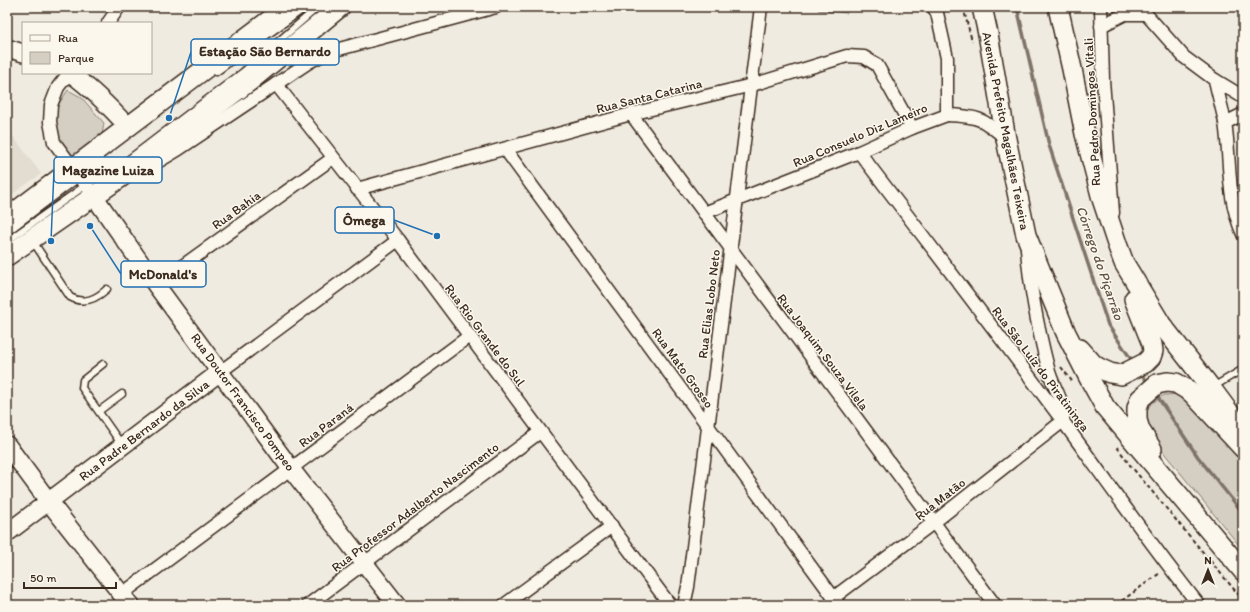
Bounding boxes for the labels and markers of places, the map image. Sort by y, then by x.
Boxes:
callout: Estação São Bernardo [191,39,339,65]
callout: Magazine Luiza [54,157,162,183]
callout: Ômega [335,207,394,233]
callout: McDonald's [121,261,206,287]

